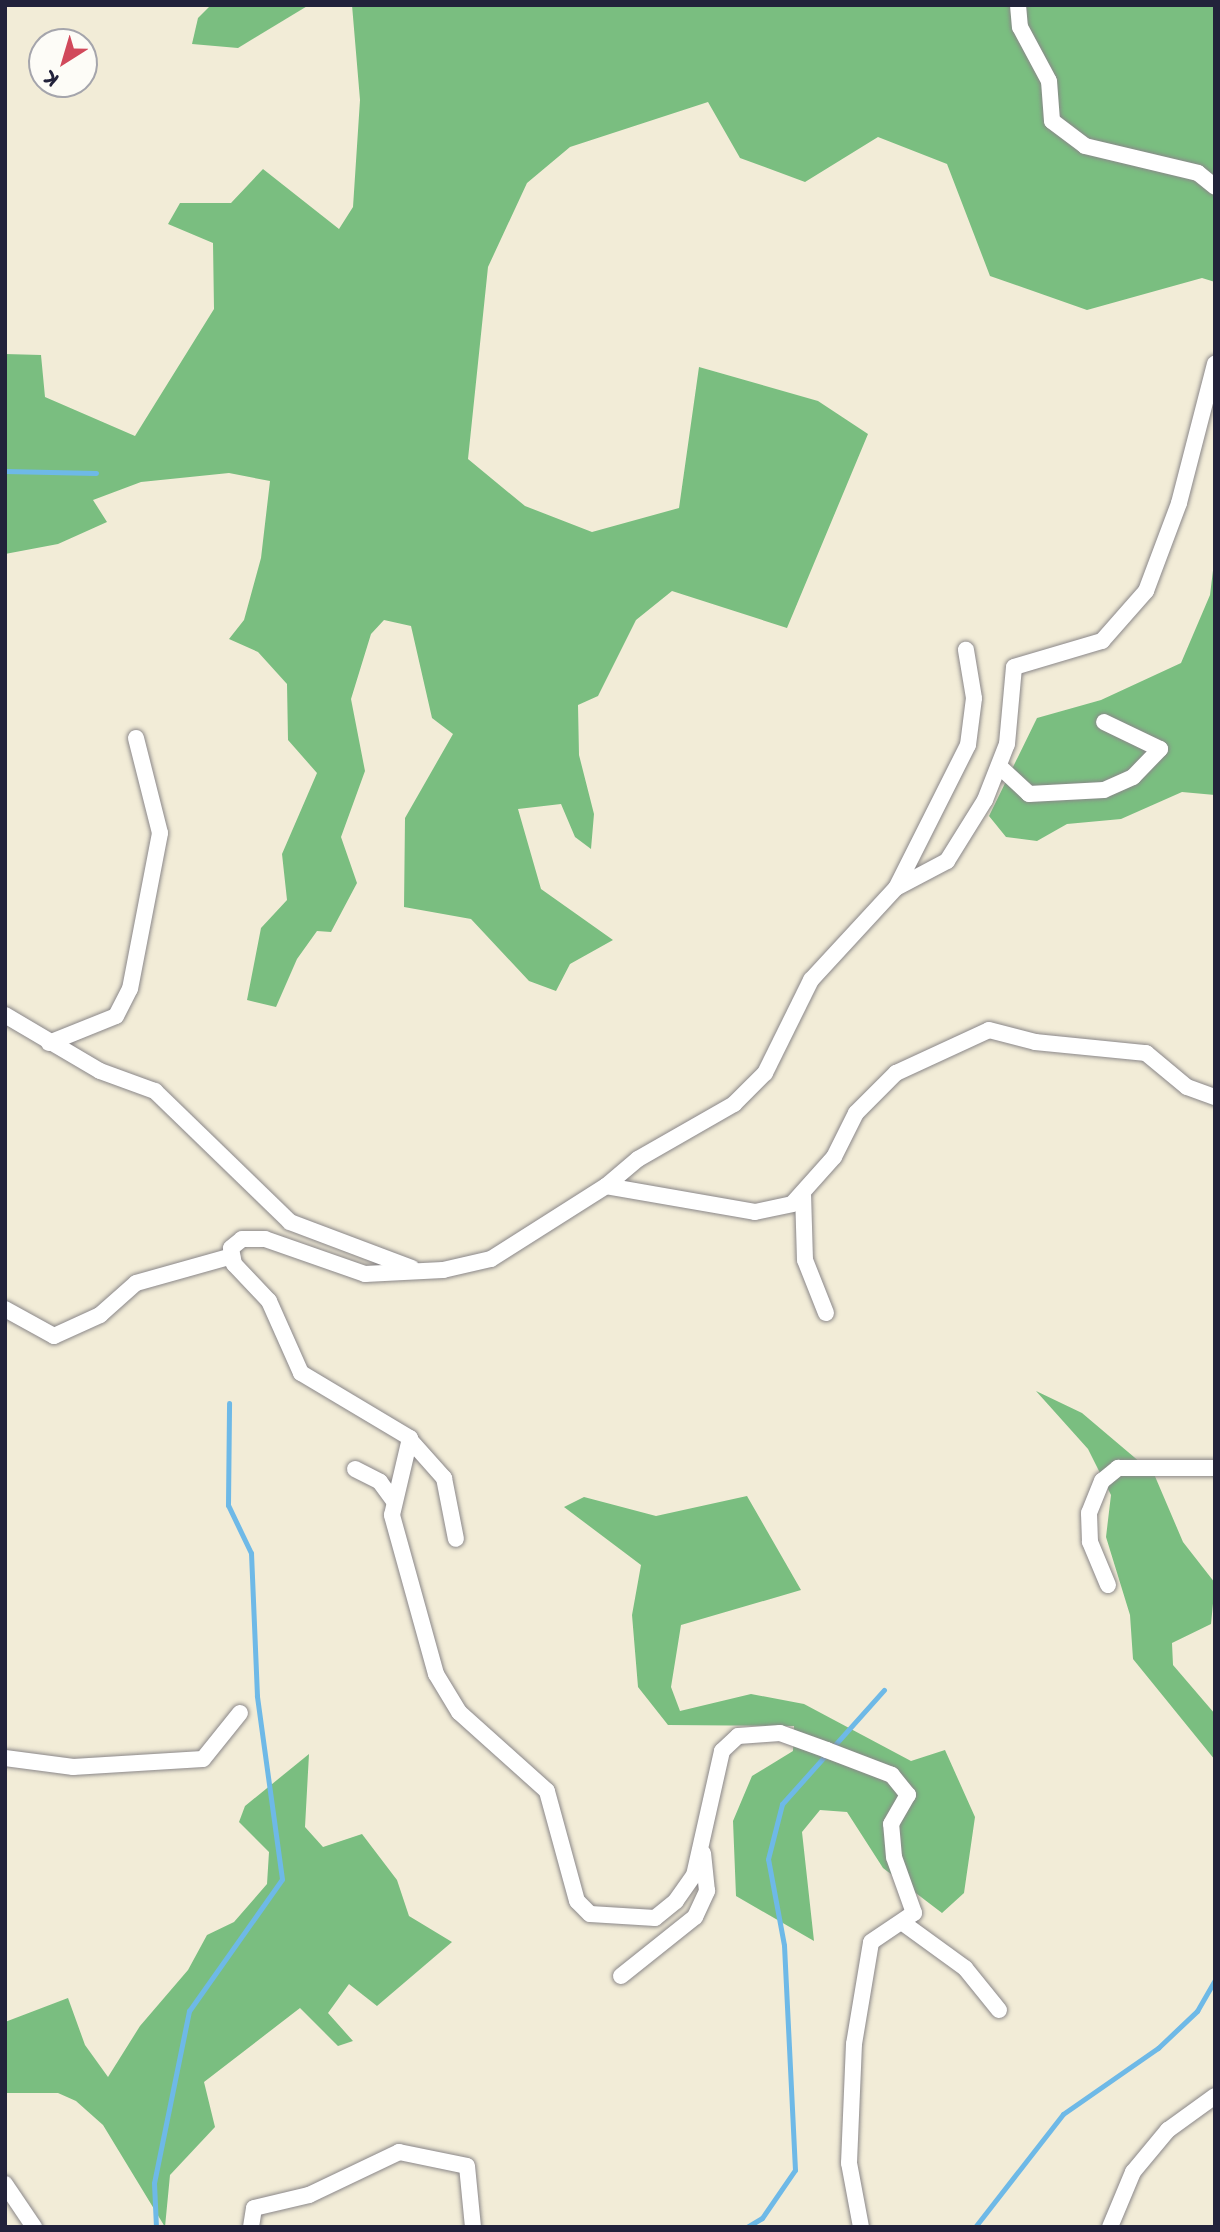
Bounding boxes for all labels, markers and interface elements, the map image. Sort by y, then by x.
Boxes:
north arrow [28,28,98,98]
text: K [39,65,64,92]

